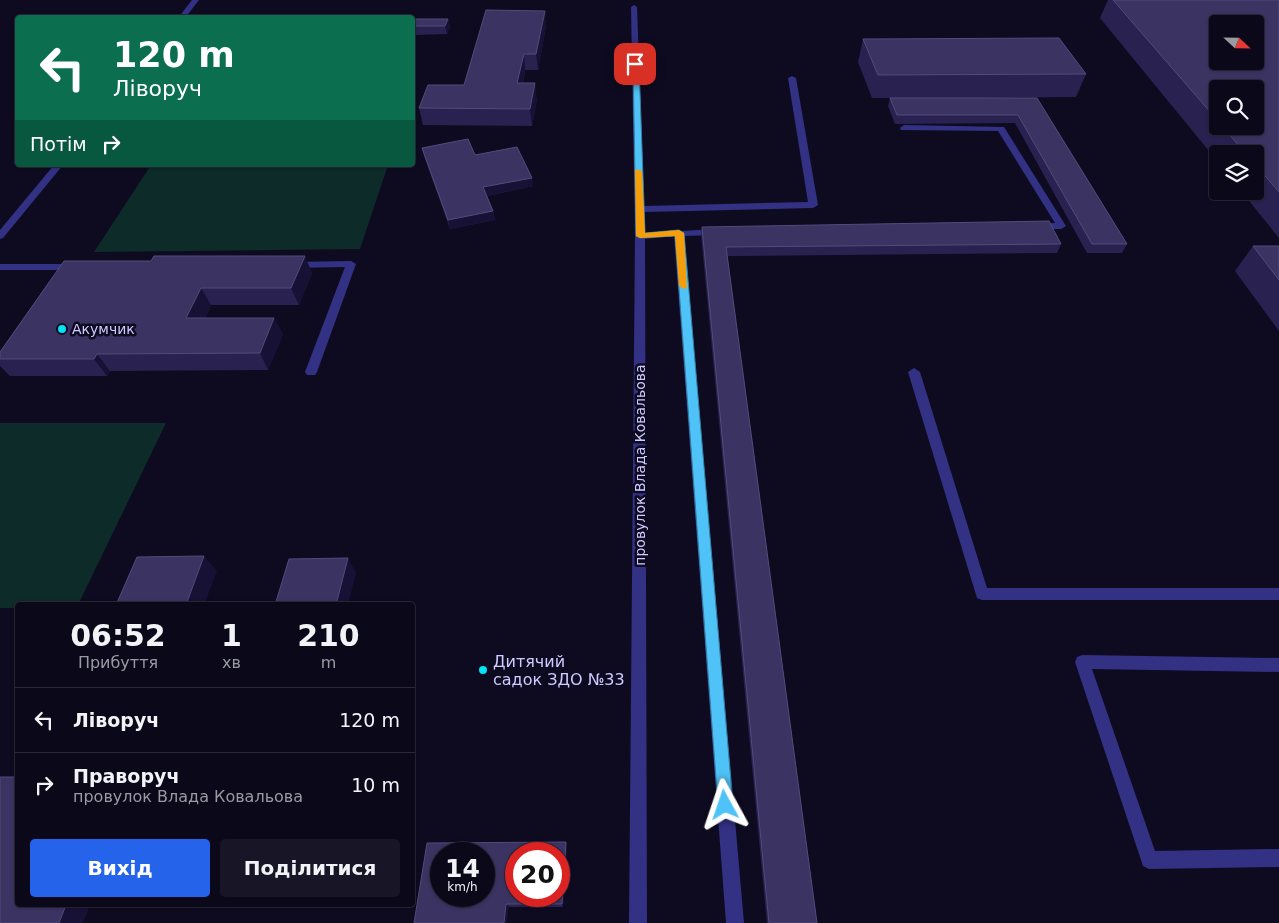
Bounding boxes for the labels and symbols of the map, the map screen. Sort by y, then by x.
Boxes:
north arrow [1209,15,1264,70]
pin [614,43,656,85]
place label: Акумчик [72,321,135,337]
marker: Акумчик [56,323,68,335]
street label: провулок Влада Ковальова [632,364,648,566]
place label: Дитячий садок ЗДО №33 [493,652,625,689]
marker: Дитячий садок ЗДО №33 [477,664,489,676]
position arrow [698,778,750,830]
speed limit sign: 20 [505,842,570,907]

